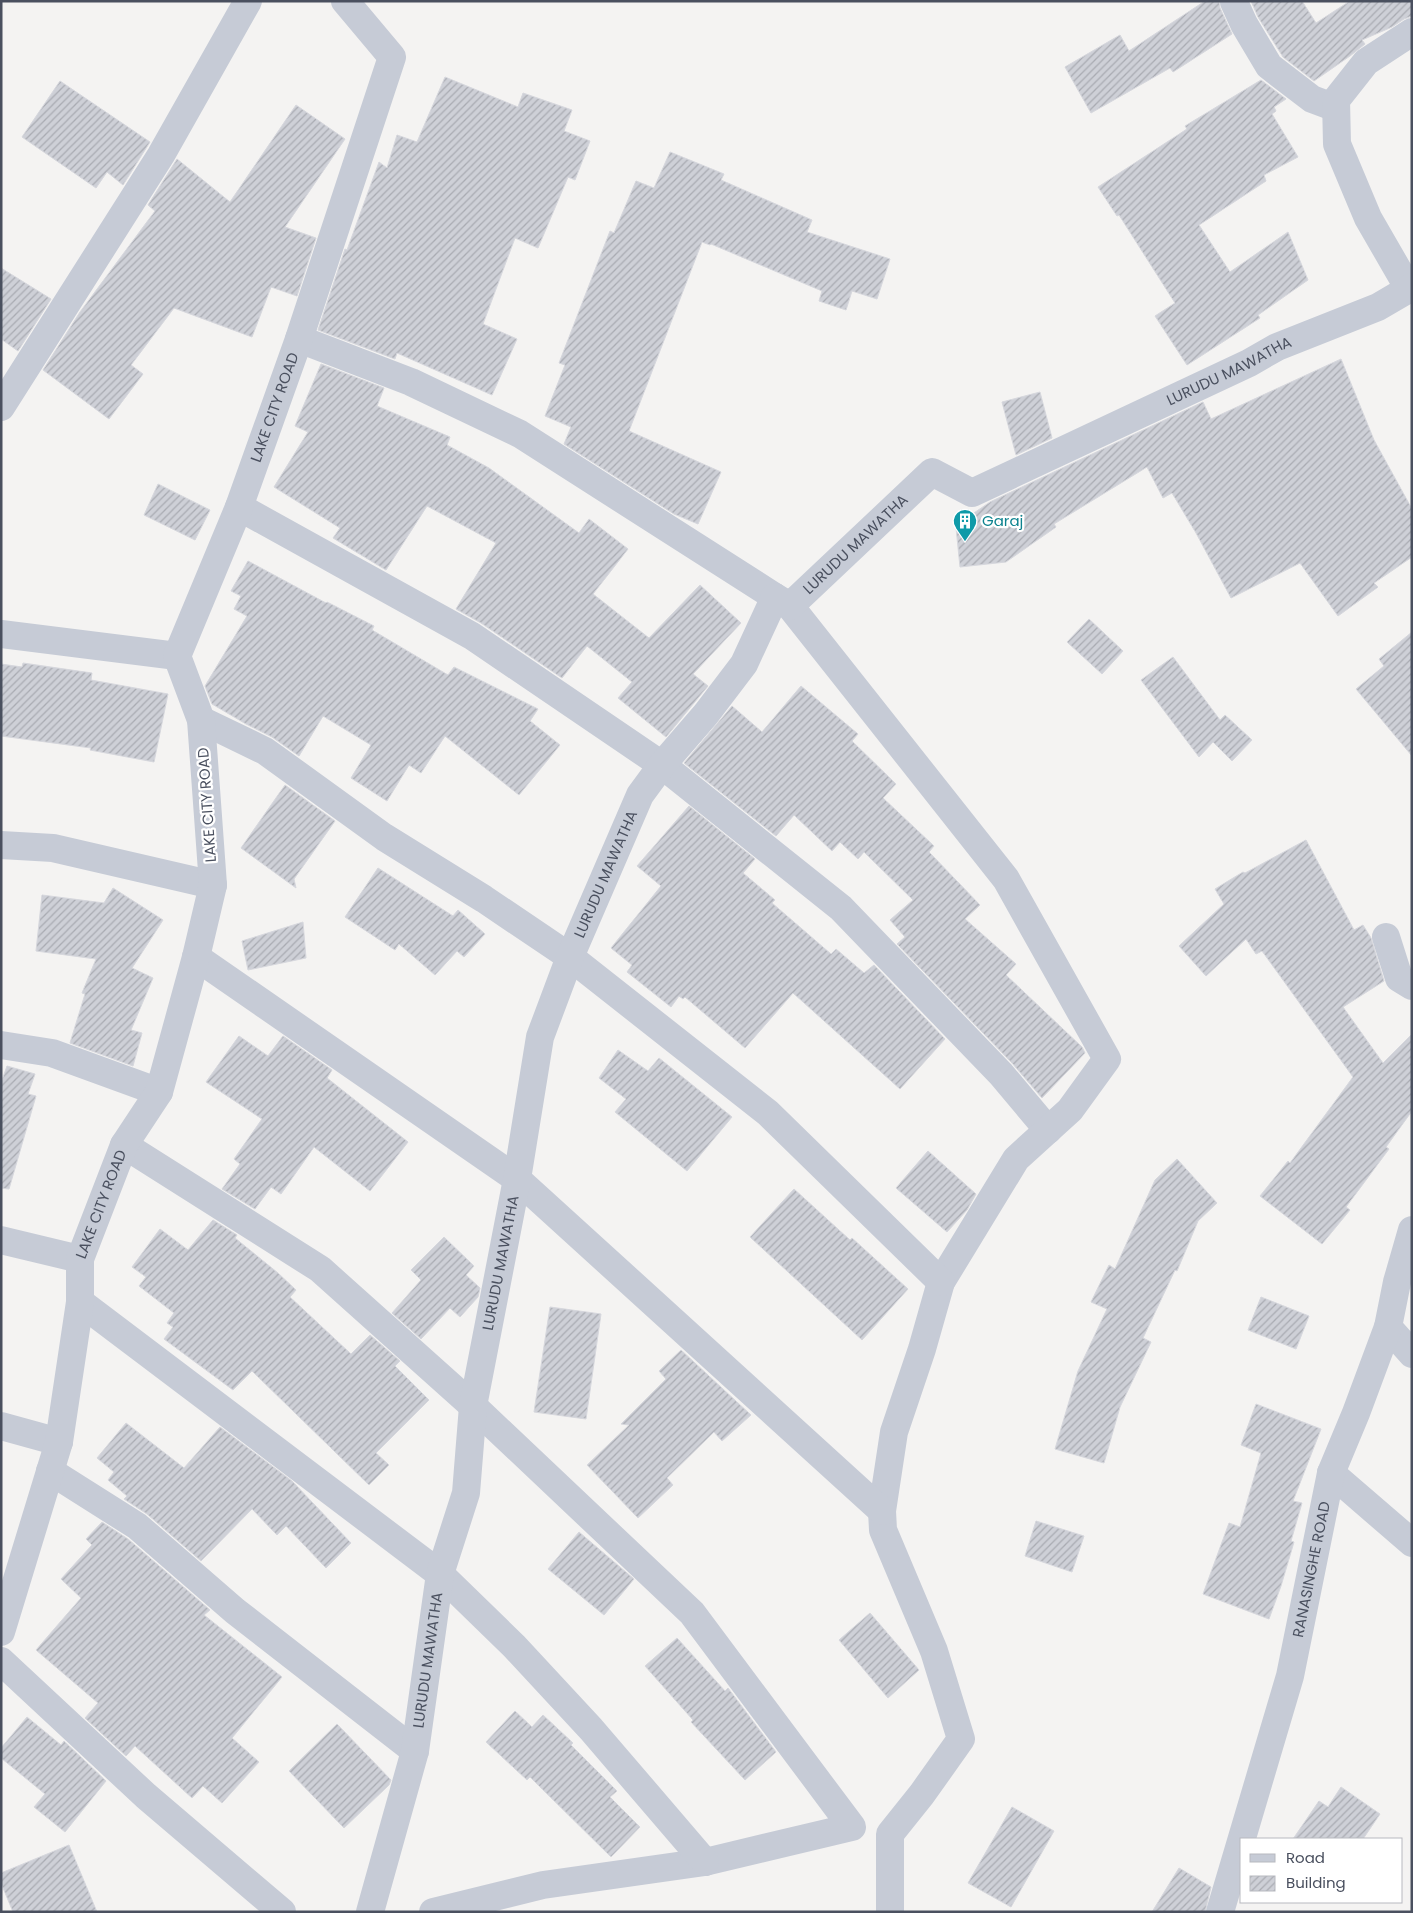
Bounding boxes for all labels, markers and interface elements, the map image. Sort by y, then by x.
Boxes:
street label: LURUDU MAWATHA [1163,331,1295,410]
street label: LAKE CITY ROAD [245,349,303,465]
street label: LURUDU MAWATHA [798,489,912,599]
building icon: Garaj [952,508,978,542]
place label: Garaj [982,510,1023,531]
street label: LAKE CITY ROAD [192,747,221,863]
street label: LURUDU MAWATHA [568,807,642,941]
street label: LAKE CITY ROAD [70,1146,131,1261]
street label: LURUDU MAWATHA [477,1194,524,1332]
street label: RANASINGHE ROAD [1287,1499,1335,1639]
street label: LURUDU MAWATHA [407,1591,447,1729]
legend [1240,1838,1403,1903]
text: Road [1286,1847,1325,1868]
text: Building [1286,1872,1346,1893]

